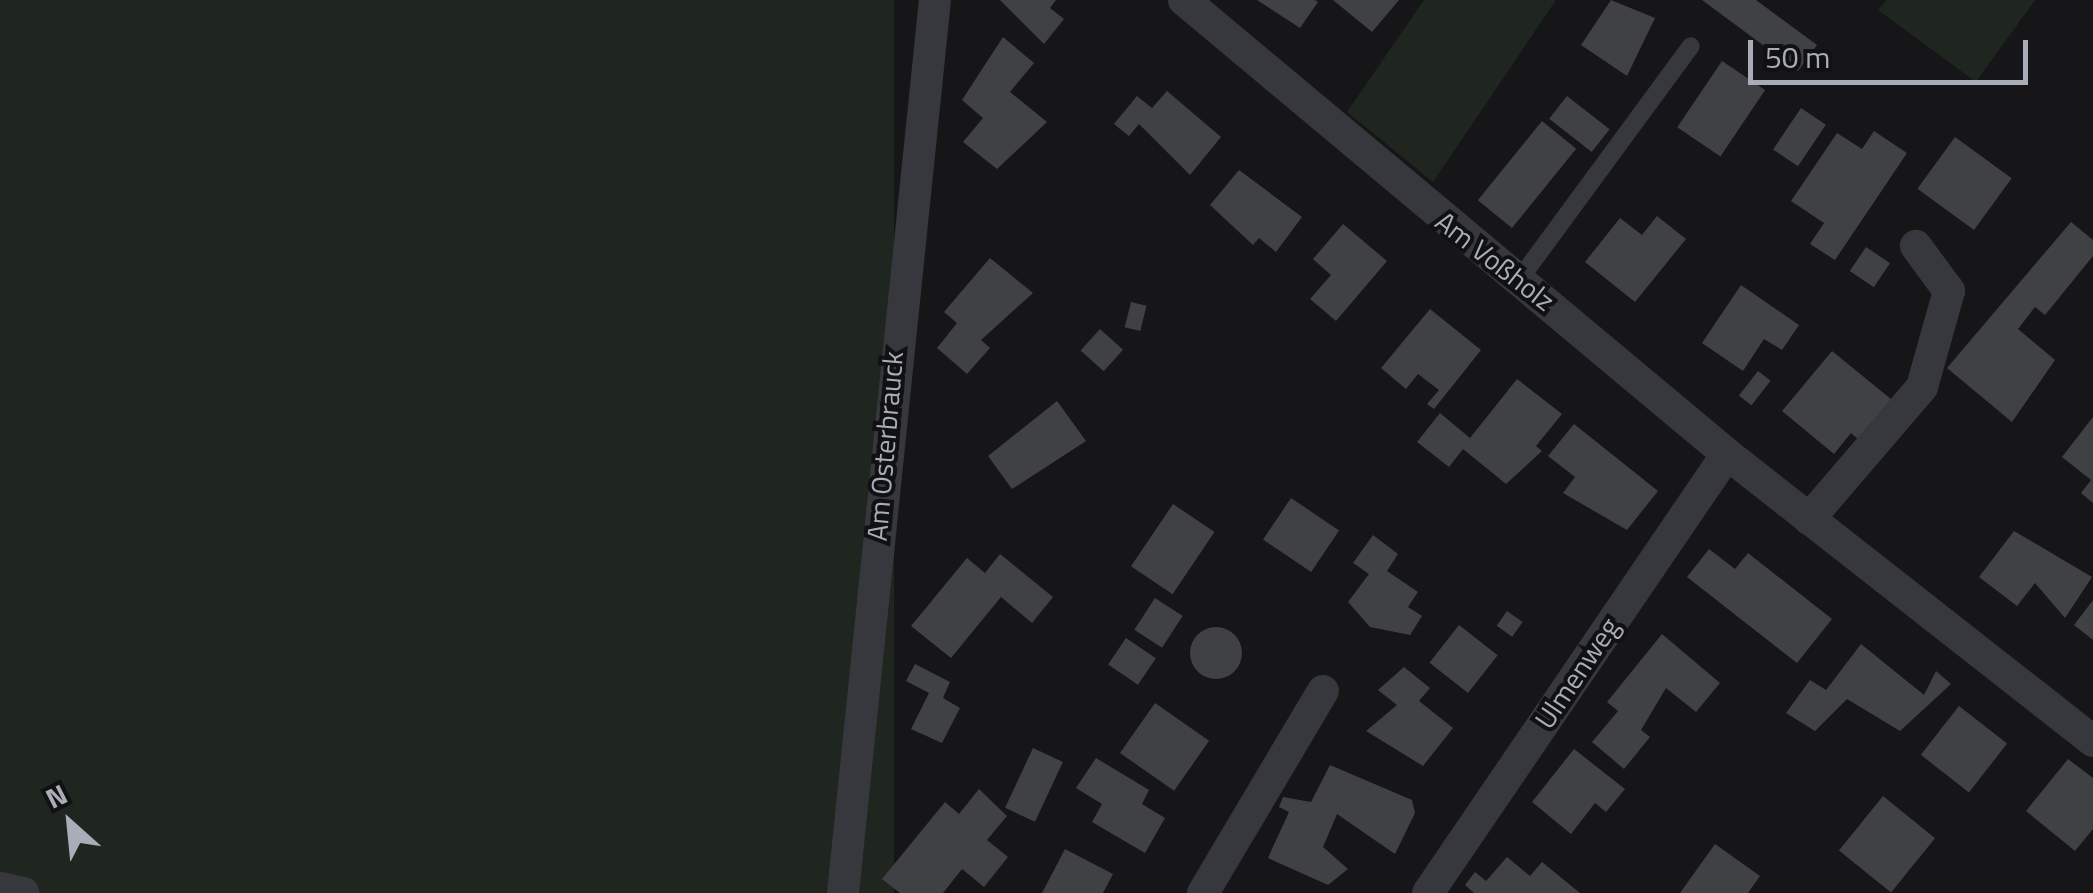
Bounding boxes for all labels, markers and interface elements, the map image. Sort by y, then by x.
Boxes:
scale bar [1753,20,2033,82]
text: 50 m [1765,34,1830,80]
street label: Am Voßholz [1429,204,1561,318]
street label: Am Osterbrauck [860,350,910,542]
street label: Ulmenweg [1528,611,1626,735]
text: N [38,772,75,819]
north arrow [20,773,120,873]

